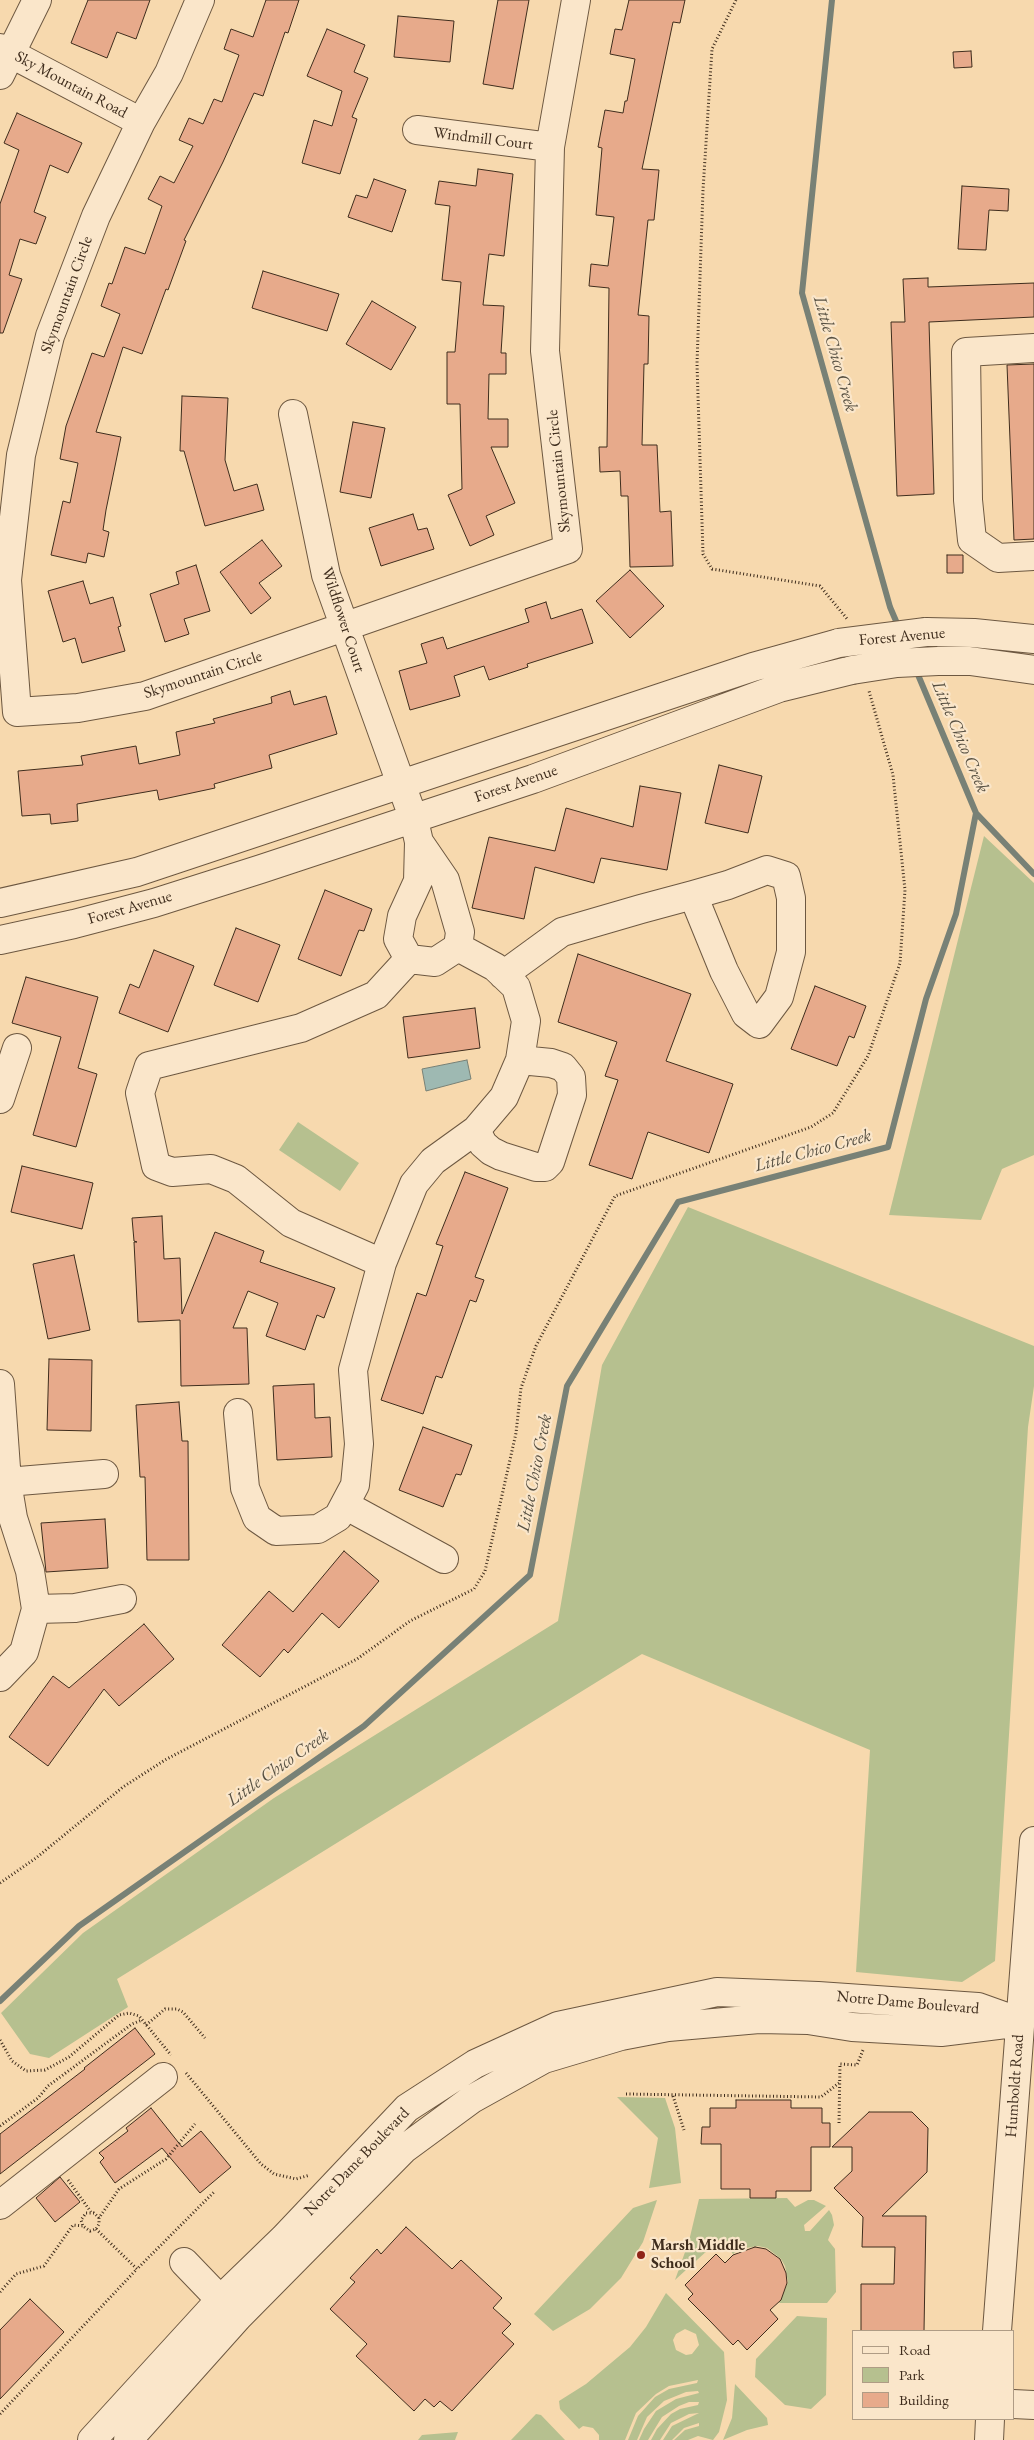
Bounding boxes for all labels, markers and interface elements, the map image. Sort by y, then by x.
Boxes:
street label: Sky Mountain Road [12,47,130,123]
street label: Windmill Court [432,123,534,155]
street label: Skymountain Circle [37,234,97,356]
water label: Little Chico Creek [808,293,862,415]
street label: Skymountain Circle [543,409,575,533]
street label: Wildflower Court [317,565,369,675]
street label: Forest Avenue [858,624,946,650]
street label: Skymountain Circle [141,647,265,703]
water label: Little Chico Creek [927,678,993,796]
street label: Forest Avenue [472,761,560,807]
street label: Forest Avenue [86,887,174,929]
water label: Little Chico Creek [752,1125,874,1177]
water label: Little Chico Creek [513,1412,557,1534]
water label: Little Chico Creek [223,1725,333,1811]
street label: Notre Dame Boulevard [836,1987,980,2019]
street label: Humboldt Road [1002,2034,1028,2138]
street label: Notre Dame Boulevard [300,2104,414,2220]
place label: Marsh Middle School [651,2236,745,2274]
marker: Marsh Middle School [635,2249,647,2261]
legend [852,2330,1014,2420]
text: Road [899,2340,930,2359]
text: Park [899,2365,925,2384]
text: Building [899,2390,949,2409]

